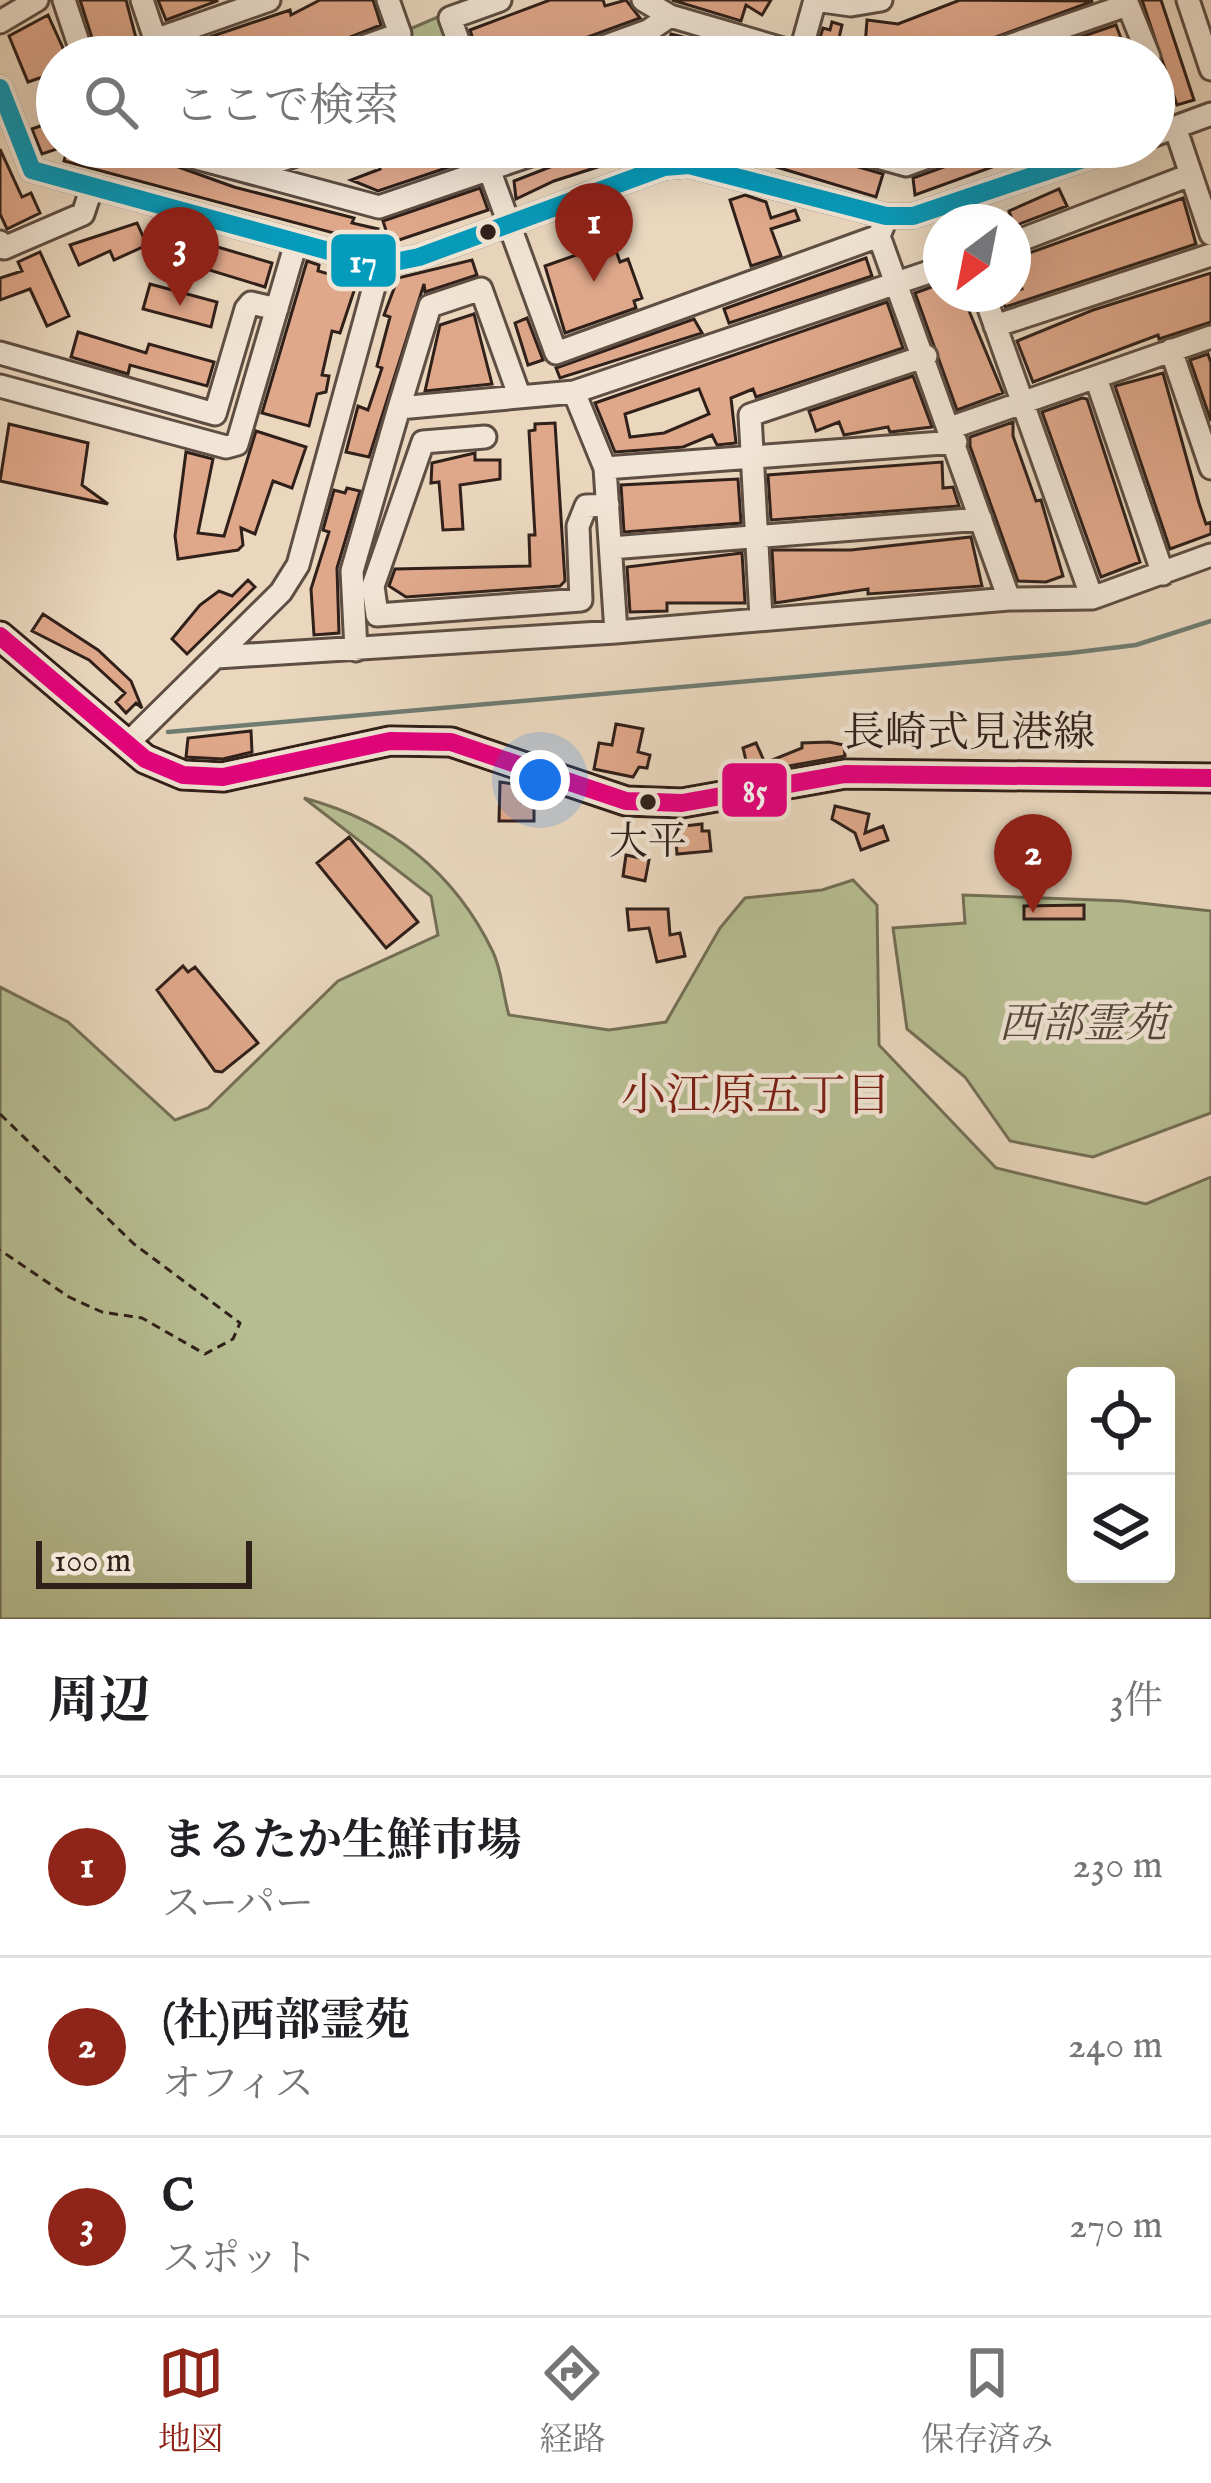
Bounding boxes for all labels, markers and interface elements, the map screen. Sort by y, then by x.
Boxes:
search box [36,36,1175,168]
icon: search [78,69,144,135]
text: ここで検索 [174,79,399,136]
pin: 1 [555,183,633,282]
north arrow [923,204,1031,312]
pin: 3 [141,207,219,306]
unlabelled marker [477,221,499,243]
line badge: 17 [329,232,398,289]
text: 17 [349,242,377,284]
street label: 長崎式見港線 [843,708,1095,761]
your location [510,750,570,810]
line badge: 85 [720,761,789,819]
text: 85 [743,772,767,814]
marker: 大平 [637,791,659,813]
pin: 2 [994,814,1072,913]
place label: 大平 [609,819,687,868]
park label: 西部霊苑 [999,999,1173,1052]
district label: 小江原五丁目 [621,1069,891,1126]
map controls [1067,1367,1175,1583]
button: locate [1067,1367,1175,1475]
button: layers [1067,1475,1175,1583]
scale bar [36,1535,252,1588]
text: 100 m [54,1541,131,1583]
text: 周辺 [48,1671,150,1736]
text: 3件 [1109,1678,1163,1727]
text: まるたか生鮮市場 [162,1814,522,1871]
text: 1 [80,1842,94,1891]
text: 230 m [1072,1842,1163,1891]
text: スーパー [162,1881,314,1930]
text: (社)西部霊苑 [162,1994,410,2051]
text: 2 [78,2022,96,2071]
text: 240 m [1068,2022,1163,2071]
text: オフィス [162,2061,314,2110]
text: C [162,2169,194,2226]
text: 3 [80,2202,94,2251]
text: 270 m [1069,2202,1163,2251]
text: スポット [162,2236,318,2285]
tab: 地図 [158,2340,224,2462]
tab: 経路 [539,2340,605,2462]
tab: 保存済み [921,2340,1053,2462]

